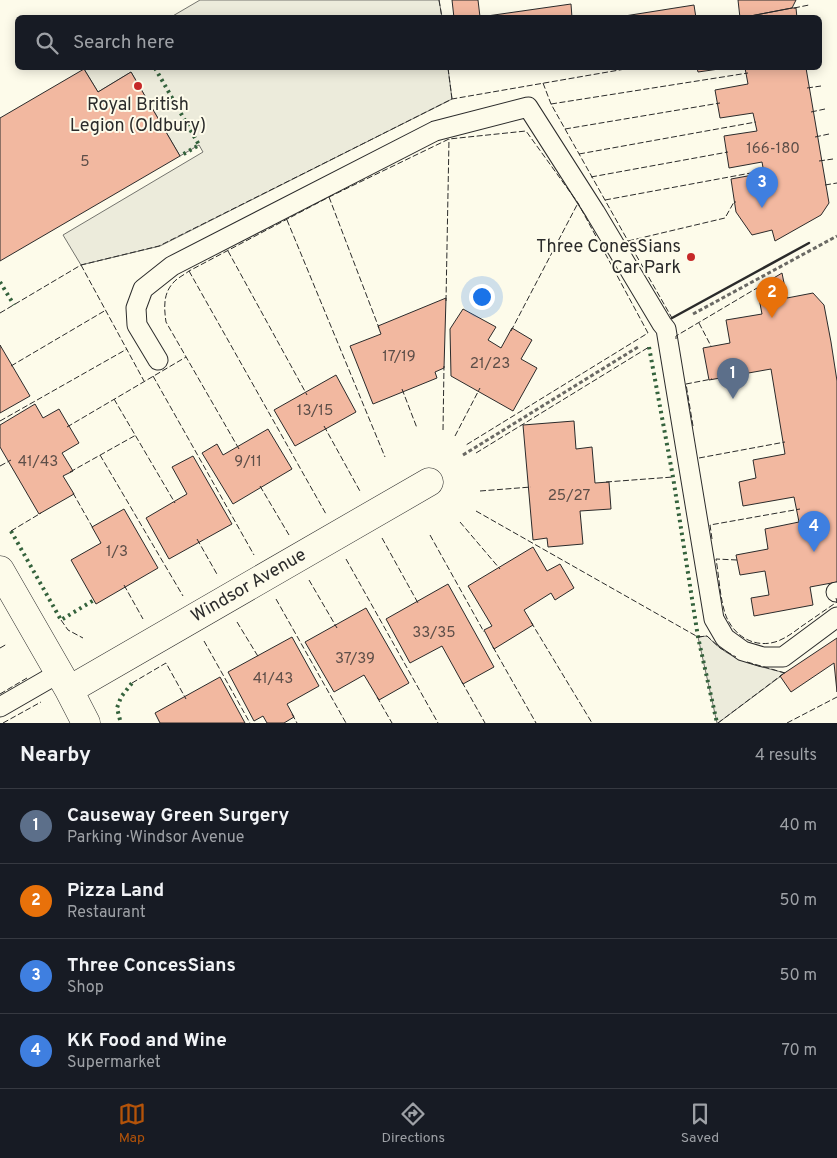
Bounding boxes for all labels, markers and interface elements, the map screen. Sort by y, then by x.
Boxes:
search box [15,15,822,70]
icon: search [33,29,61,57]
text: Search here [73,31,175,55]
marker: Royal British Legion (Oldbury) [132,80,144,92]
place label: Royal British Legion (Oldbury) [70,94,206,138]
house number: 166-180 [746,140,800,159]
house number: 5 [80,153,90,172]
pin: 3 [746,167,778,208]
place label: Three ConesSians Car Park [536,236,681,280]
marker: Three ConesSians Car Park [685,251,697,263]
pin: 2 [756,277,788,318]
your location [469,284,495,310]
house number: 17/19 [382,348,416,367]
house number: 21/23 [470,355,510,374]
pin: 1 [717,358,749,399]
house number: 13/15 [297,402,333,421]
house number: 41/43 [18,453,58,472]
house number: 9/11 [234,453,262,472]
house number: 25/27 [548,487,591,506]
pin: 4 [798,511,830,552]
house number: 1/3 [106,543,128,562]
street label: Windsor Avenue [187,544,311,628]
house number: 33/35 [412,624,456,643]
house number: 37/39 [335,650,375,669]
house number: 41/43 [253,670,293,689]
text: Nearby [20,742,91,769]
text: 4 results [755,746,817,766]
text: Causeway Green Surgery [67,804,289,828]
text: 1 [33,816,39,836]
text: 40 m [779,816,817,836]
text: Parking · Windsor Avenue [67,828,244,848]
text: Pizza Land [67,879,164,903]
text: 2 [31,891,41,911]
text: 50 m [780,891,817,911]
text: Restaurant [67,903,146,923]
text: Three ConcesSians [67,954,236,978]
text: 3 [31,966,41,986]
text: 50 m [780,966,817,986]
text: Shop [67,978,104,998]
text: KK Food and Wine [67,1029,227,1053]
text: 4 [31,1041,41,1061]
text: 70 m [782,1041,817,1061]
text: Supermarket [67,1053,161,1073]
tab: Map [118,1100,146,1147]
tab: Directions [381,1100,445,1147]
tab: Saved [681,1100,719,1147]

